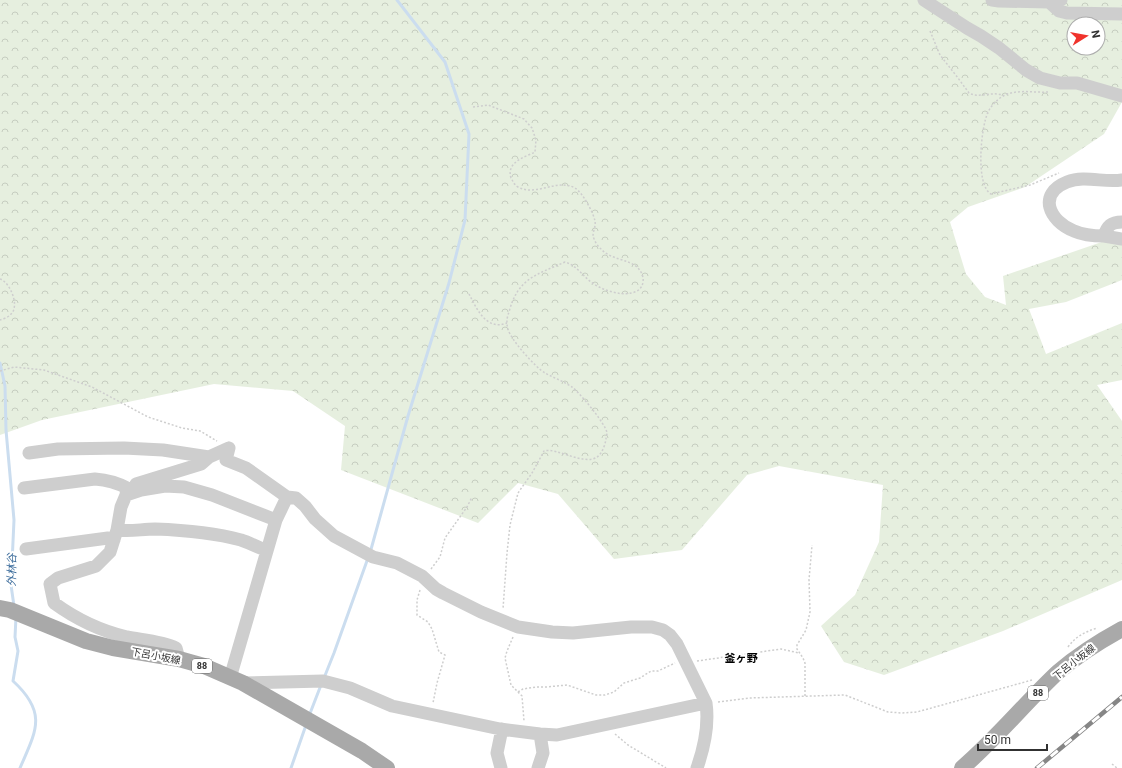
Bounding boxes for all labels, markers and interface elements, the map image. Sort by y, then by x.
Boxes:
north arrow [1066,16,1106,56]
text: N [1088,29,1102,39]
water label: 外林谷 [5,552,19,587]
street label: 下呂小坂線 [1051,642,1097,682]
street label: 下呂小坂線 [130,646,182,666]
district label: 釜ヶ野 [725,652,758,665]
road number: 88 [192,659,212,673]
road number: 88 [1028,686,1048,700]
scale bar [978,726,1047,752]
text: 50 m [984,733,1011,747]

